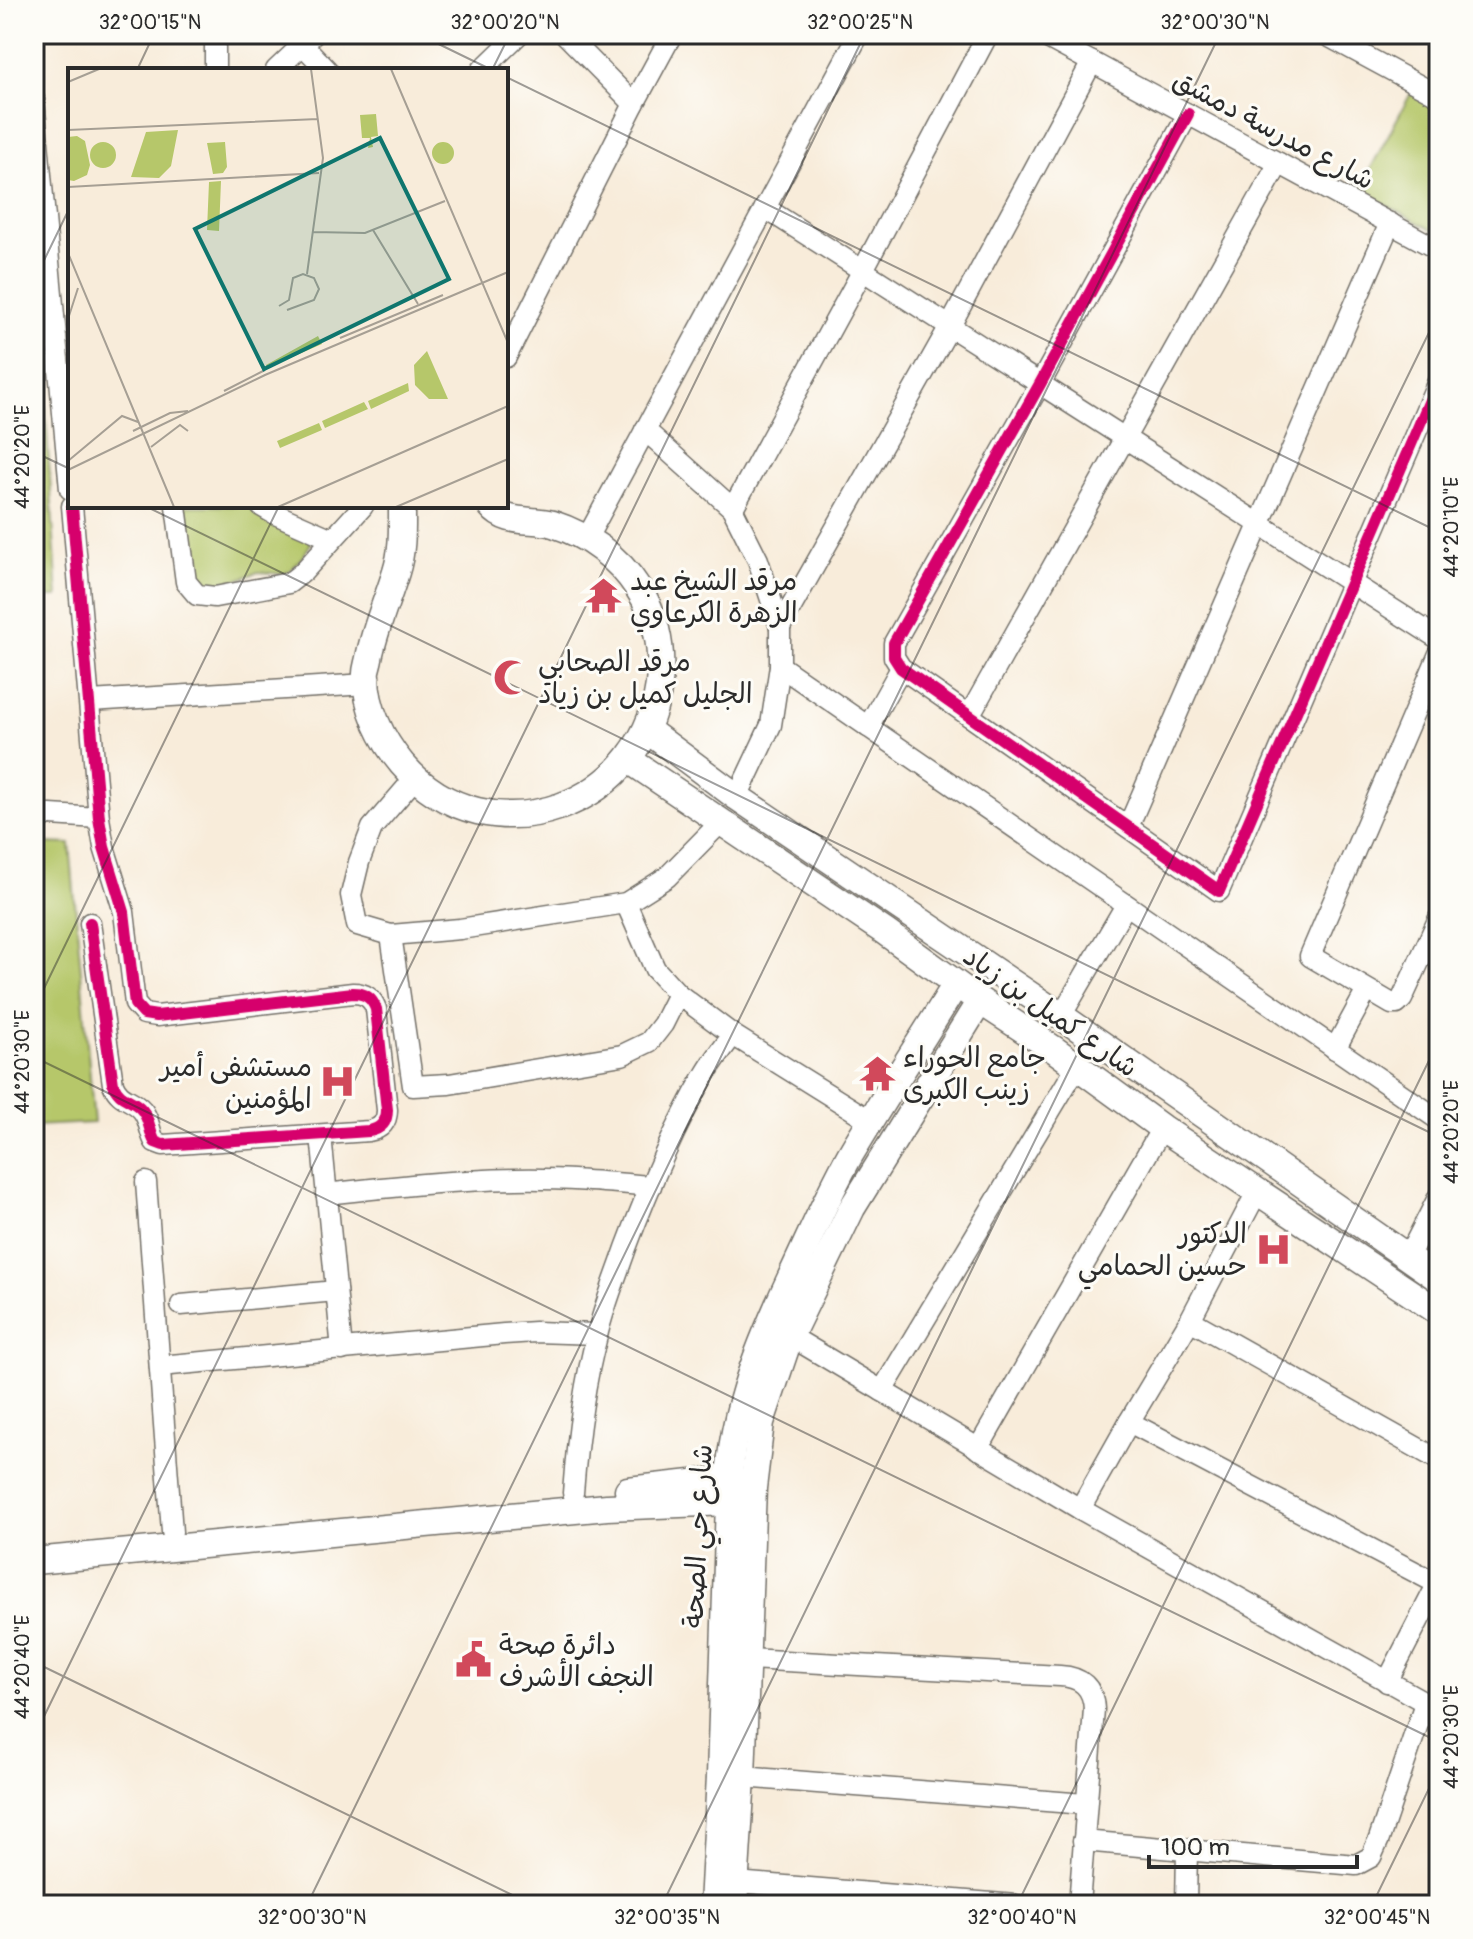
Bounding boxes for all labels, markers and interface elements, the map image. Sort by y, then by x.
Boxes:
text: 32°00'15"N [99,10,201,35]
text: 32°00'20"N [451,10,559,35]
text: 32°00'25"N [807,10,913,35]
text: 32°00'30"N [1161,10,1269,35]
street label: شارع مدرسة دمشق [1166,63,1380,199]
inset map [68,68,508,508]
text: 44°20'20"E [10,405,35,509]
text: 44°20'10"E [1439,477,1464,577]
place label: مرقد الشيخ عبد الزهرة الكرعاوي [630,564,798,633]
temple icon: مرقد الشيخ عبد الزهرة الكرعاوي [585,577,623,615]
place label: مرقد الصحابي الجليل كميل بن زياد [538,645,753,712]
mosque icon: مرقد الصحابي الجليل كميل بن زياد [493,658,531,696]
street label: شارع كميل بن زياد [955,939,1144,1086]
text: 44°20'30"E [10,1010,35,1114]
place label: جامع الحوراء زينب الكبرى [903,1041,1046,1108]
place label: مستشفى أمير المؤمنين [158,1050,312,1117]
temple icon: جامع الحوراء زينب الكبرى [858,1054,896,1092]
hospital icon: مستشفى أمير المؤمنين [319,1063,357,1101]
text: 44°20'20"E [1439,1080,1464,1184]
place label: الدكتور حسين الحمامي [1078,1217,1247,1290]
hospital icon: الدكتور حسين الحمامي [1254,1230,1292,1268]
street label: شارع حي الصحة [676,1443,727,1629]
text: 44°20'40"E [10,1615,35,1719]
place label: دائرة صحة النجف الأشرف [499,1628,654,1695]
public building icon: دائرة صحة النجف الأشرف [454,1641,492,1679]
text: 44°20'30"E [1439,1685,1464,1789]
scale bar [1149,1819,1357,1869]
text: 100 m [1161,1833,1230,1862]
text: 32°00'30"N [258,1905,366,1930]
text: 32°00'35"N [614,1905,720,1930]
text: 32°00'40"N [967,1905,1077,1930]
text: 32°00'45"N [1324,1905,1430,1930]

